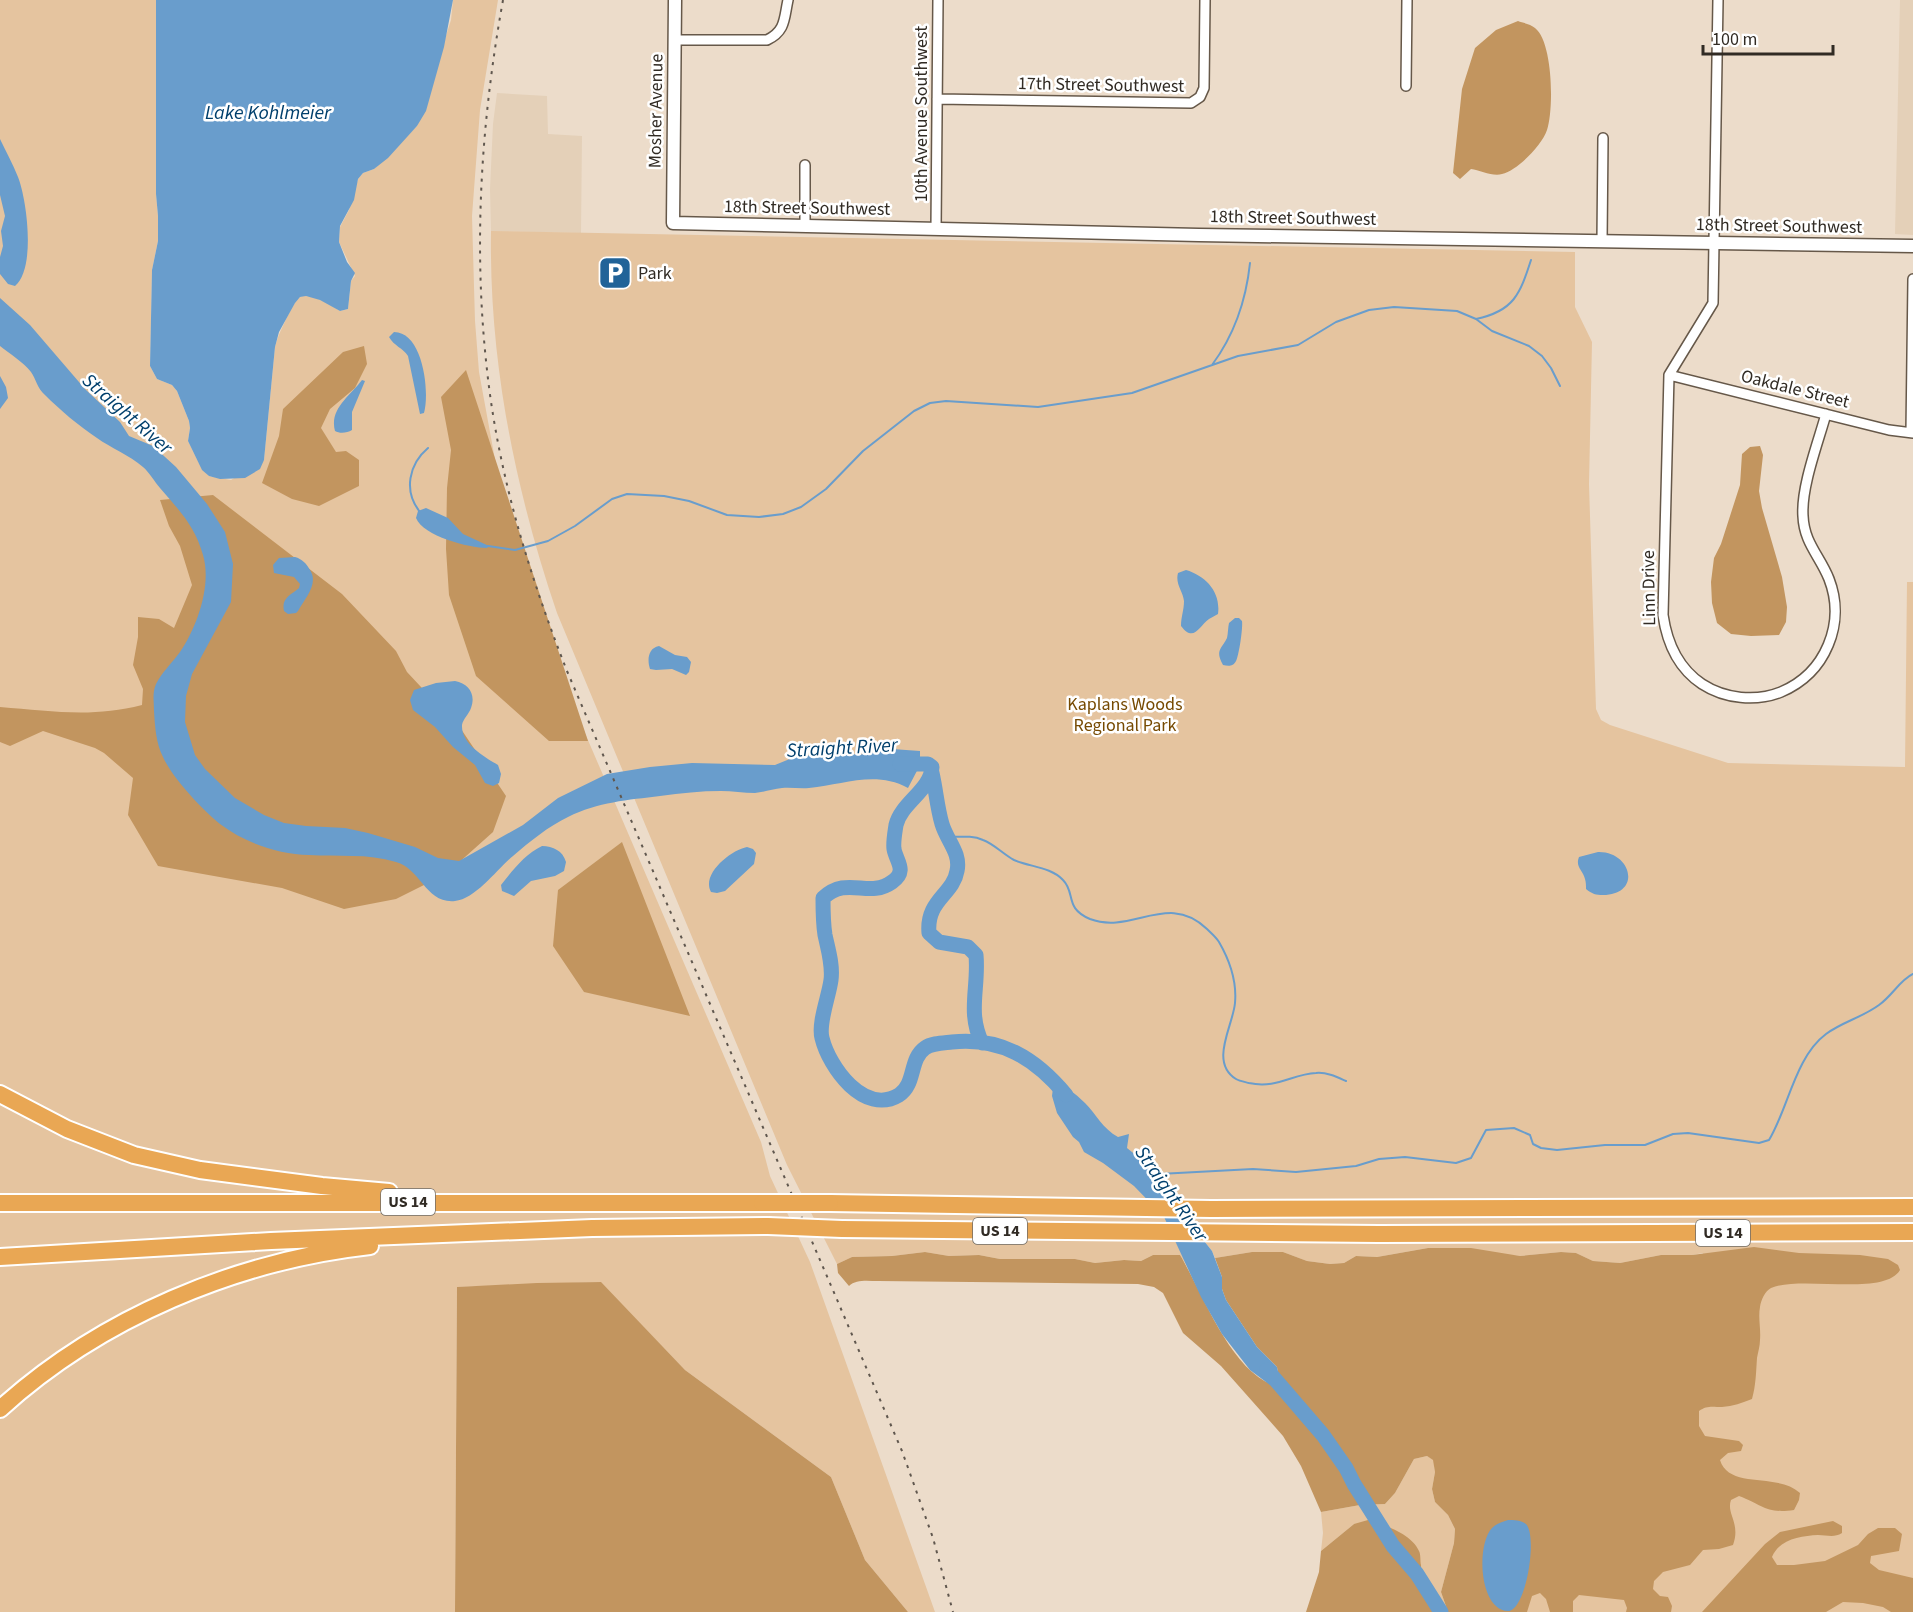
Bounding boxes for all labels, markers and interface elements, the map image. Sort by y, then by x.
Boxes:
scale bar [1703,18,1834,56]
street label: 10th Avenue Southwest [909,26,934,202]
text: 100 m [1712,27,1757,52]
street label: Mosher Avenue [643,54,669,168]
street label: 17th Street Southwest [1018,71,1184,99]
water label: Lake Kohlmeier [205,99,332,127]
street label: 18th Street Southwest [724,194,890,222]
street label: 18th Street Southwest [1210,204,1376,232]
street label: 18th Street Southwest [1696,212,1862,240]
parking icon: Park [597,255,633,291]
place label: Park [638,261,672,286]
street label: Oakdale Street [1738,363,1852,415]
water label: Straight River [76,367,179,462]
street label: Linn Drive [1636,550,1662,626]
park label: Kaplans Woods Regional Park [1067,692,1183,738]
water label: Straight River [786,731,900,765]
water label: Straight River [1128,1140,1215,1249]
road number: US 14 [381,1189,435,1215]
road number: US 14 [973,1218,1027,1244]
road number: US 14 [1696,1220,1750,1246]

